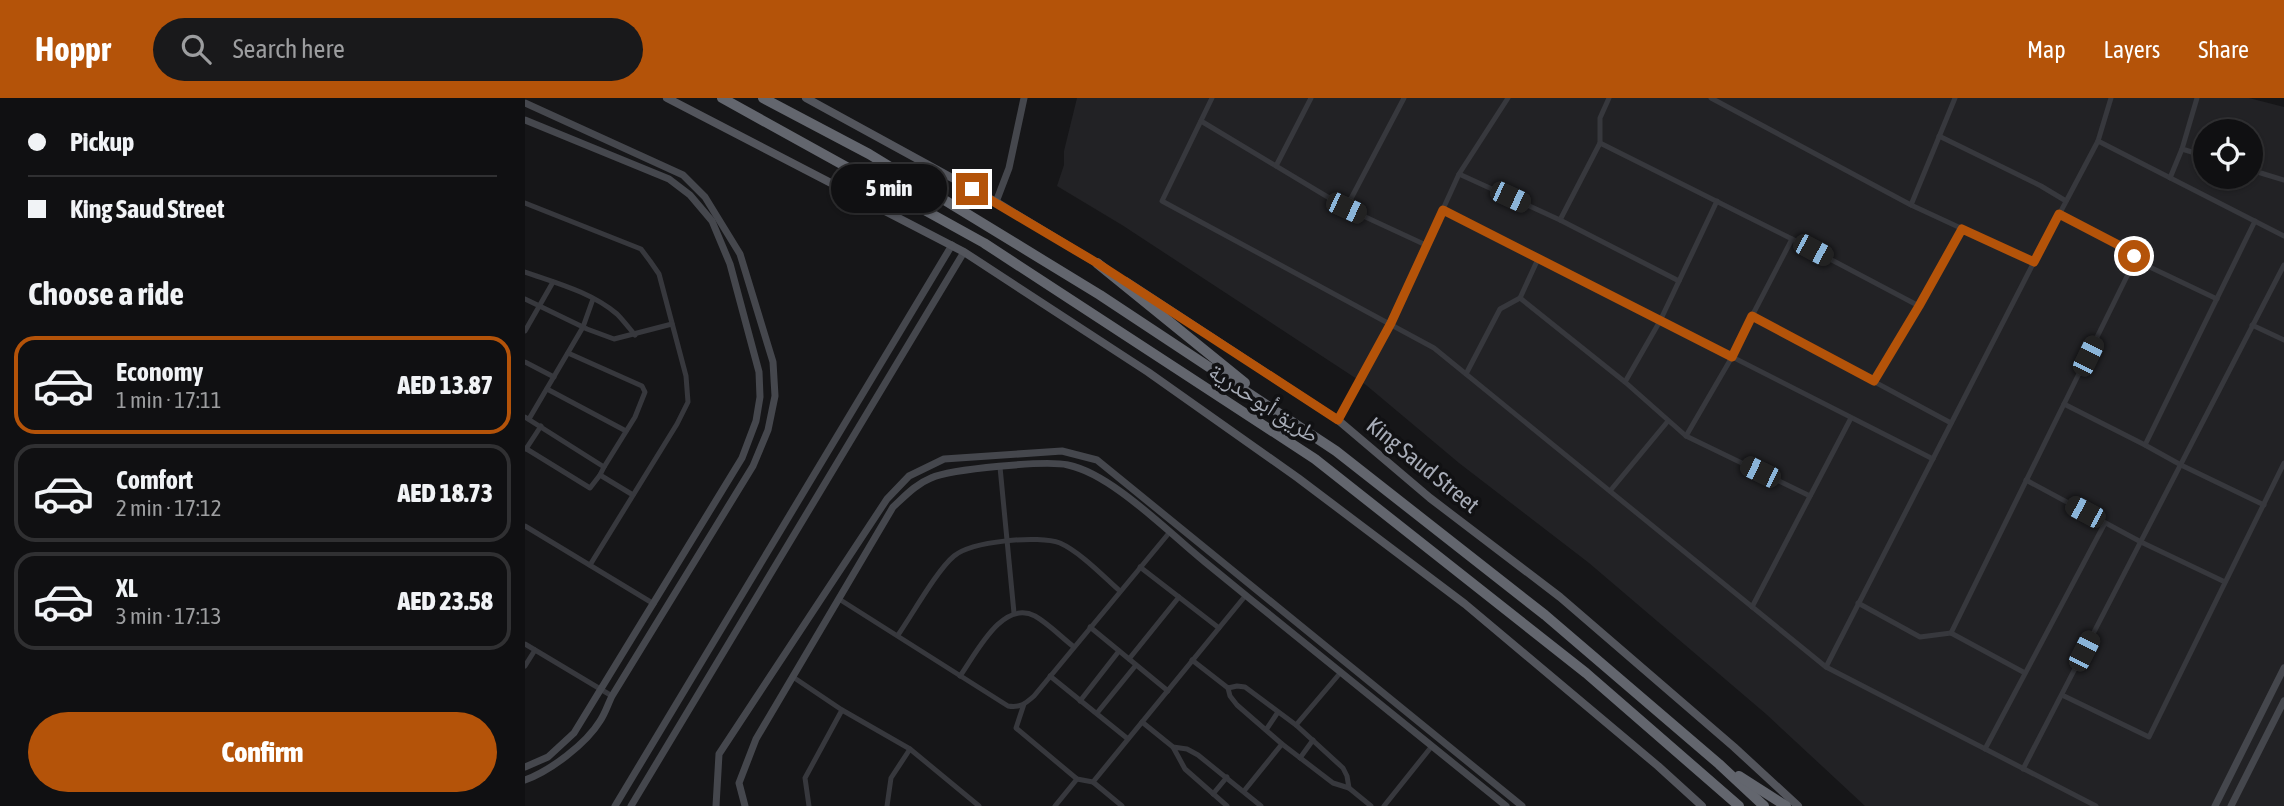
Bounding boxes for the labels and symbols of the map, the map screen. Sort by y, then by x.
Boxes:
callout: 5 min [832,164,947,214]
route end [956,173,988,205]
car [1487,179,1534,215]
car [1323,190,1370,226]
car [1790,231,1837,269]
route start [2118,240,2150,272]
car [2070,333,2107,379]
street label: طريق أبوحدرية [1204,357,1324,449]
street label: King Saud Street [1362,412,1484,518]
car [1737,453,1784,491]
car [2062,493,2109,531]
car [2066,628,2103,674]

